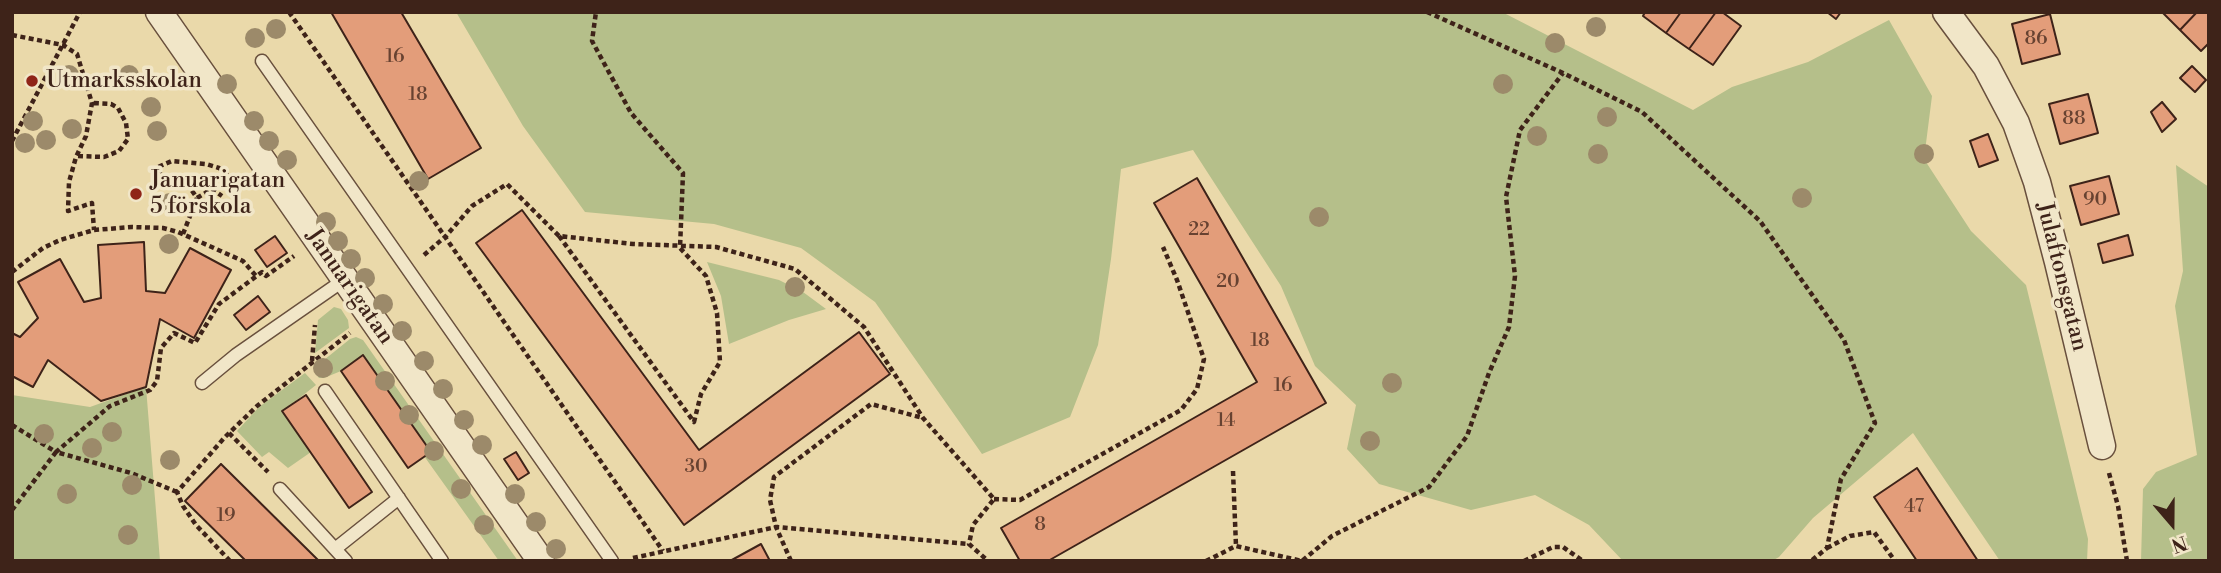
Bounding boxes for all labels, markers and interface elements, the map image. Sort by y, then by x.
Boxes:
house number: 86 [2024,28,2048,50]
house number: 16 [385,46,405,68]
place label: Utmarksskolan [46,67,202,95]
marker: Utmarksskolan [24,73,40,89]
house number: 18 [408,84,428,106]
house number: 88 [2062,108,2086,130]
place label: Januarigatan 5 förskola [150,167,285,221]
marker: Januarigatan 5 förskola [128,186,144,202]
house number: 90 [2083,189,2107,211]
street label: Julaftonsgatan [2029,200,2093,354]
house number: 22 [1188,219,1210,241]
street label: Januarigatan [299,224,399,350]
house number: 20 [1216,271,1240,293]
house number: 18 [1250,330,1270,352]
house number: 16 [1273,375,1293,397]
house number: 14 [1217,410,1235,432]
house number: 30 [684,456,708,478]
north arrow [2137,489,2207,559]
house number: 47 [1904,496,1924,518]
house number: 19 [216,505,236,527]
house number: 8 [1034,514,1046,536]
text: N [2168,530,2190,558]

